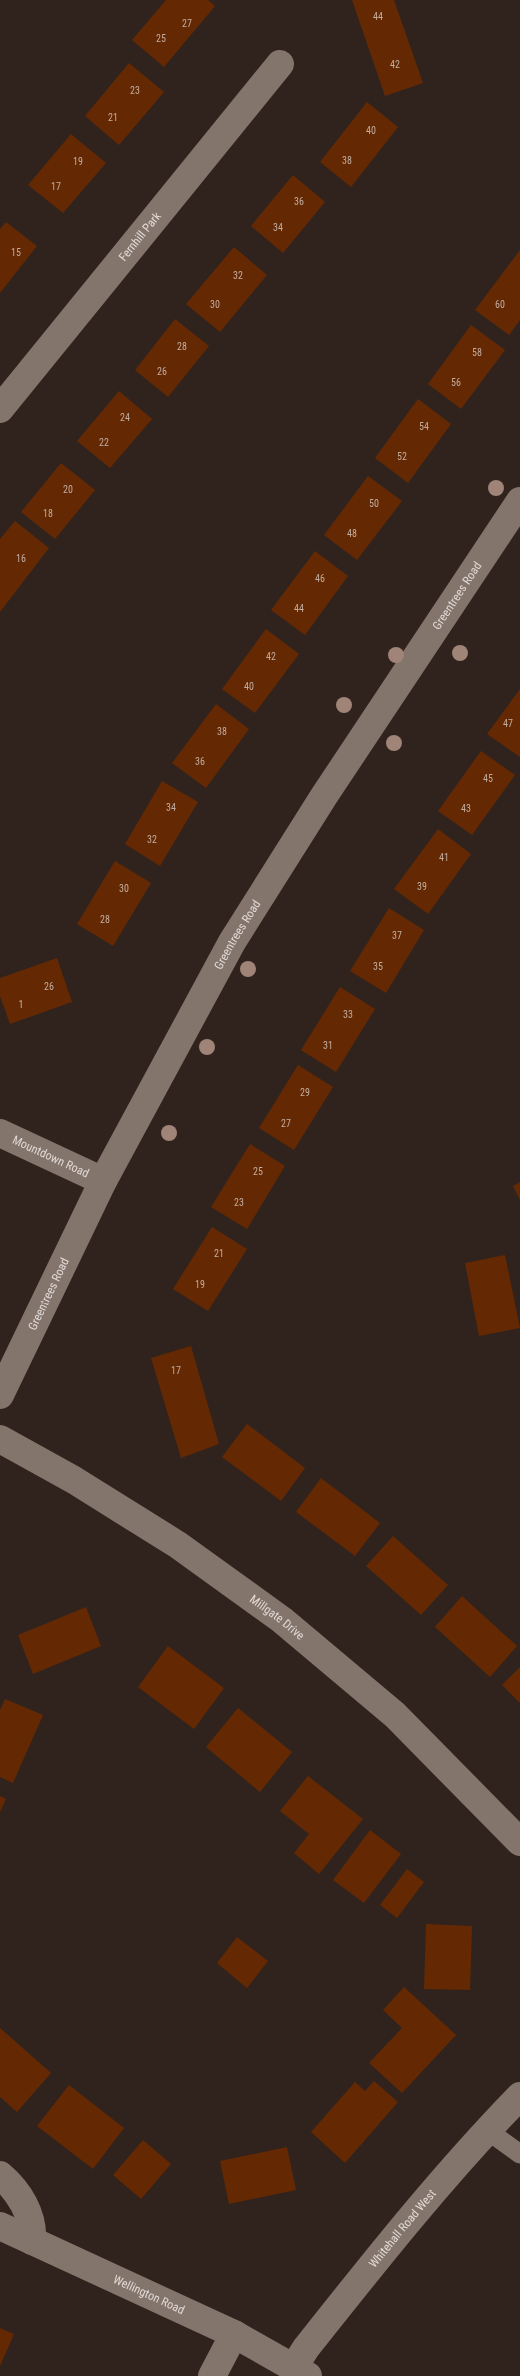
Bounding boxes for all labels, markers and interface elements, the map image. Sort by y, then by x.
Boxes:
house number: 44 [373,11,383,22]
house number: 27 [182,18,192,29]
house number: 25 [156,33,166,44]
house number: 42 [390,59,400,70]
house number: 23 [130,85,140,96]
house number: 21 [108,112,118,123]
house number: 40 [366,125,376,136]
house number: 38 [342,155,352,166]
house number: 19 [73,156,83,167]
house number: 17 [51,181,61,192]
house number: 36 [294,196,304,207]
street label: Fernhill Park [116,209,164,264]
house number: 34 [273,222,283,233]
house number: 15 [11,247,21,258]
house number: 32 [233,270,243,281]
house number: 30 [210,299,220,310]
house number: 60 [495,299,505,310]
house number: 28 [177,341,187,352]
house number: 58 [472,347,482,358]
house number: 26 [157,366,167,377]
house number: 56 [451,377,461,388]
house number: 24 [120,412,130,423]
house number: 54 [419,421,429,432]
house number: 22 [99,437,109,448]
house number: 52 [397,451,407,462]
house number: 20 [63,484,73,495]
house number: 50 [369,498,379,509]
house number: 18 [43,508,53,519]
house number: 48 [347,528,357,539]
house number: 16 [16,553,26,564]
street label: Greentrees Road [429,559,485,632]
house number: 46 [315,573,325,584]
house number: 44 [294,603,304,614]
house number: 42 [266,651,276,662]
house number: 40 [244,681,254,692]
house number: 47 [503,718,513,729]
house number: 38 [217,726,227,737]
house number: 36 [195,756,205,767]
house number: 45 [483,773,493,784]
house number: 34 [166,802,176,813]
house number: 43 [461,803,471,814]
house number: 32 [147,834,157,845]
house number: 41 [439,852,449,863]
house number: 39 [417,881,427,892]
house number: 30 [119,883,129,894]
street label: Greentrees Road [211,898,264,972]
house number: 28 [100,914,110,925]
house number: 37 [392,930,402,941]
house number: 35 [373,961,383,972]
house number: 26 [44,981,54,992]
house number: 1 [19,999,23,1010]
house number: 33 [343,1009,353,1020]
house number: 31 [323,1040,333,1051]
house number: 29 [300,1087,310,1098]
house number: 27 [281,1118,291,1129]
street label: Mountdown Road [10,1133,91,1181]
house number: 25 [253,1166,263,1177]
house number: 23 [234,1197,244,1208]
house number: 21 [214,1248,224,1259]
street label: Greentrees Road [25,1256,72,1332]
house number: 19 [195,1279,205,1290]
house number: 17 [171,1365,181,1376]
street label: Millgate Drive [247,1592,307,1643]
street label: Whitehall Road West [366,2186,439,2270]
street label: Wellington Road [111,2272,187,2317]

